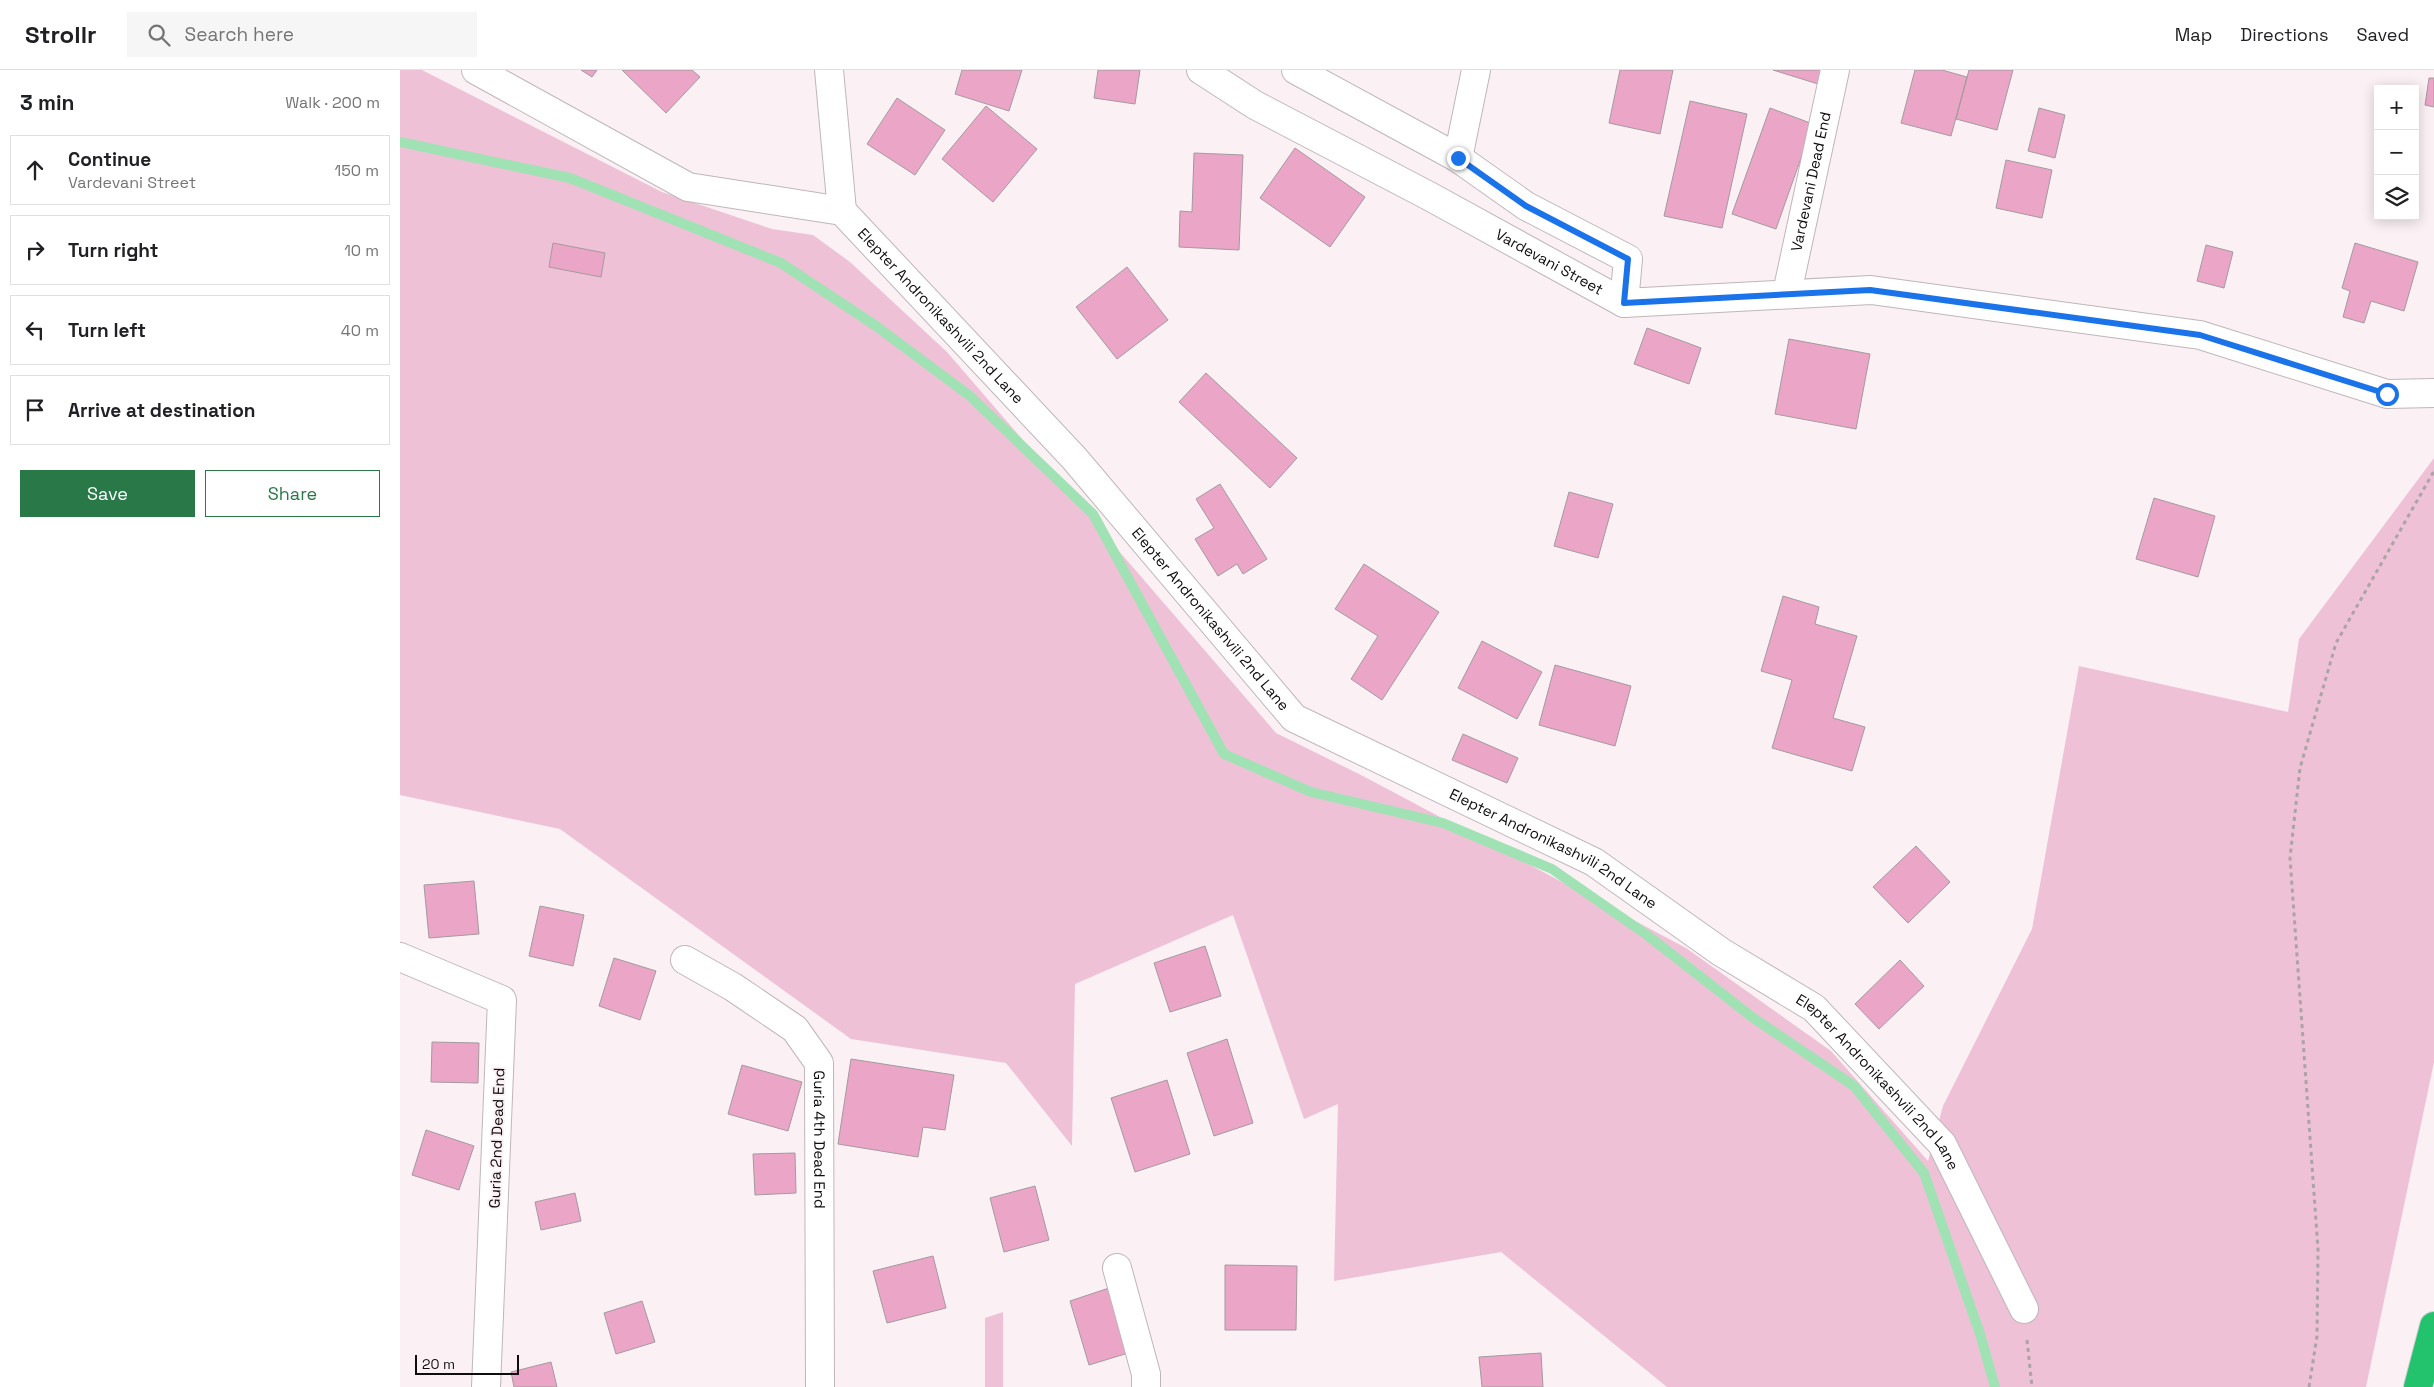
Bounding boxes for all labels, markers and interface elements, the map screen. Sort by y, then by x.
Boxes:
search box [127,12,477,57]
text: Strollr [25,19,97,50]
icon: search [145,21,173,49]
text: Search here [185,22,294,47]
text: Map [2175,23,2212,46]
text: Directions [2240,23,2329,46]
text: Saved [2357,23,2409,46]
map controls [2374,85,2419,220]
button: + [2374,85,2419,130]
text: 3 min [20,89,75,116]
text: Walk · 200 m [285,92,380,113]
street label: Vardevani Dead End [1786,110,1835,253]
button: − [2374,130,2419,175]
text: Continue [68,147,151,172]
route end [1447,147,1470,170]
icon: ahead [21,156,49,184]
text: 150 m [335,160,379,181]
text: Vardevani Street [68,172,196,193]
button: layers [2374,175,2419,220]
street label: Elepter Andronikashvili 2nd Lane [854,224,1028,408]
street label: Vardevani Street [1492,224,1607,299]
icon: right [21,236,49,264]
text: Turn right [68,238,158,263]
text: 10 m [344,240,379,261]
icon: left [21,316,49,344]
text: Turn left [68,318,146,343]
text: 40 m [341,320,379,341]
route start [2376,383,2399,406]
icon: arrive [21,396,49,424]
text: Arrive at destination [68,398,256,423]
button: Save [20,470,195,517]
button: Share [205,470,380,517]
street label: Elepter Andronikashvili 2nd Lane [1128,523,1294,714]
street label: Elepter Andronikashvili 2nd Lane [1446,784,1661,913]
street label: Elepter Andronikashvili 2nd Lane [1793,989,1963,1173]
street label: Guria 2nd Dead End [485,1067,508,1209]
street label: Guria 4th Dead End [810,1070,829,1209]
scale bar [415,1352,519,1375]
text: 20 m [422,1355,455,1373]

